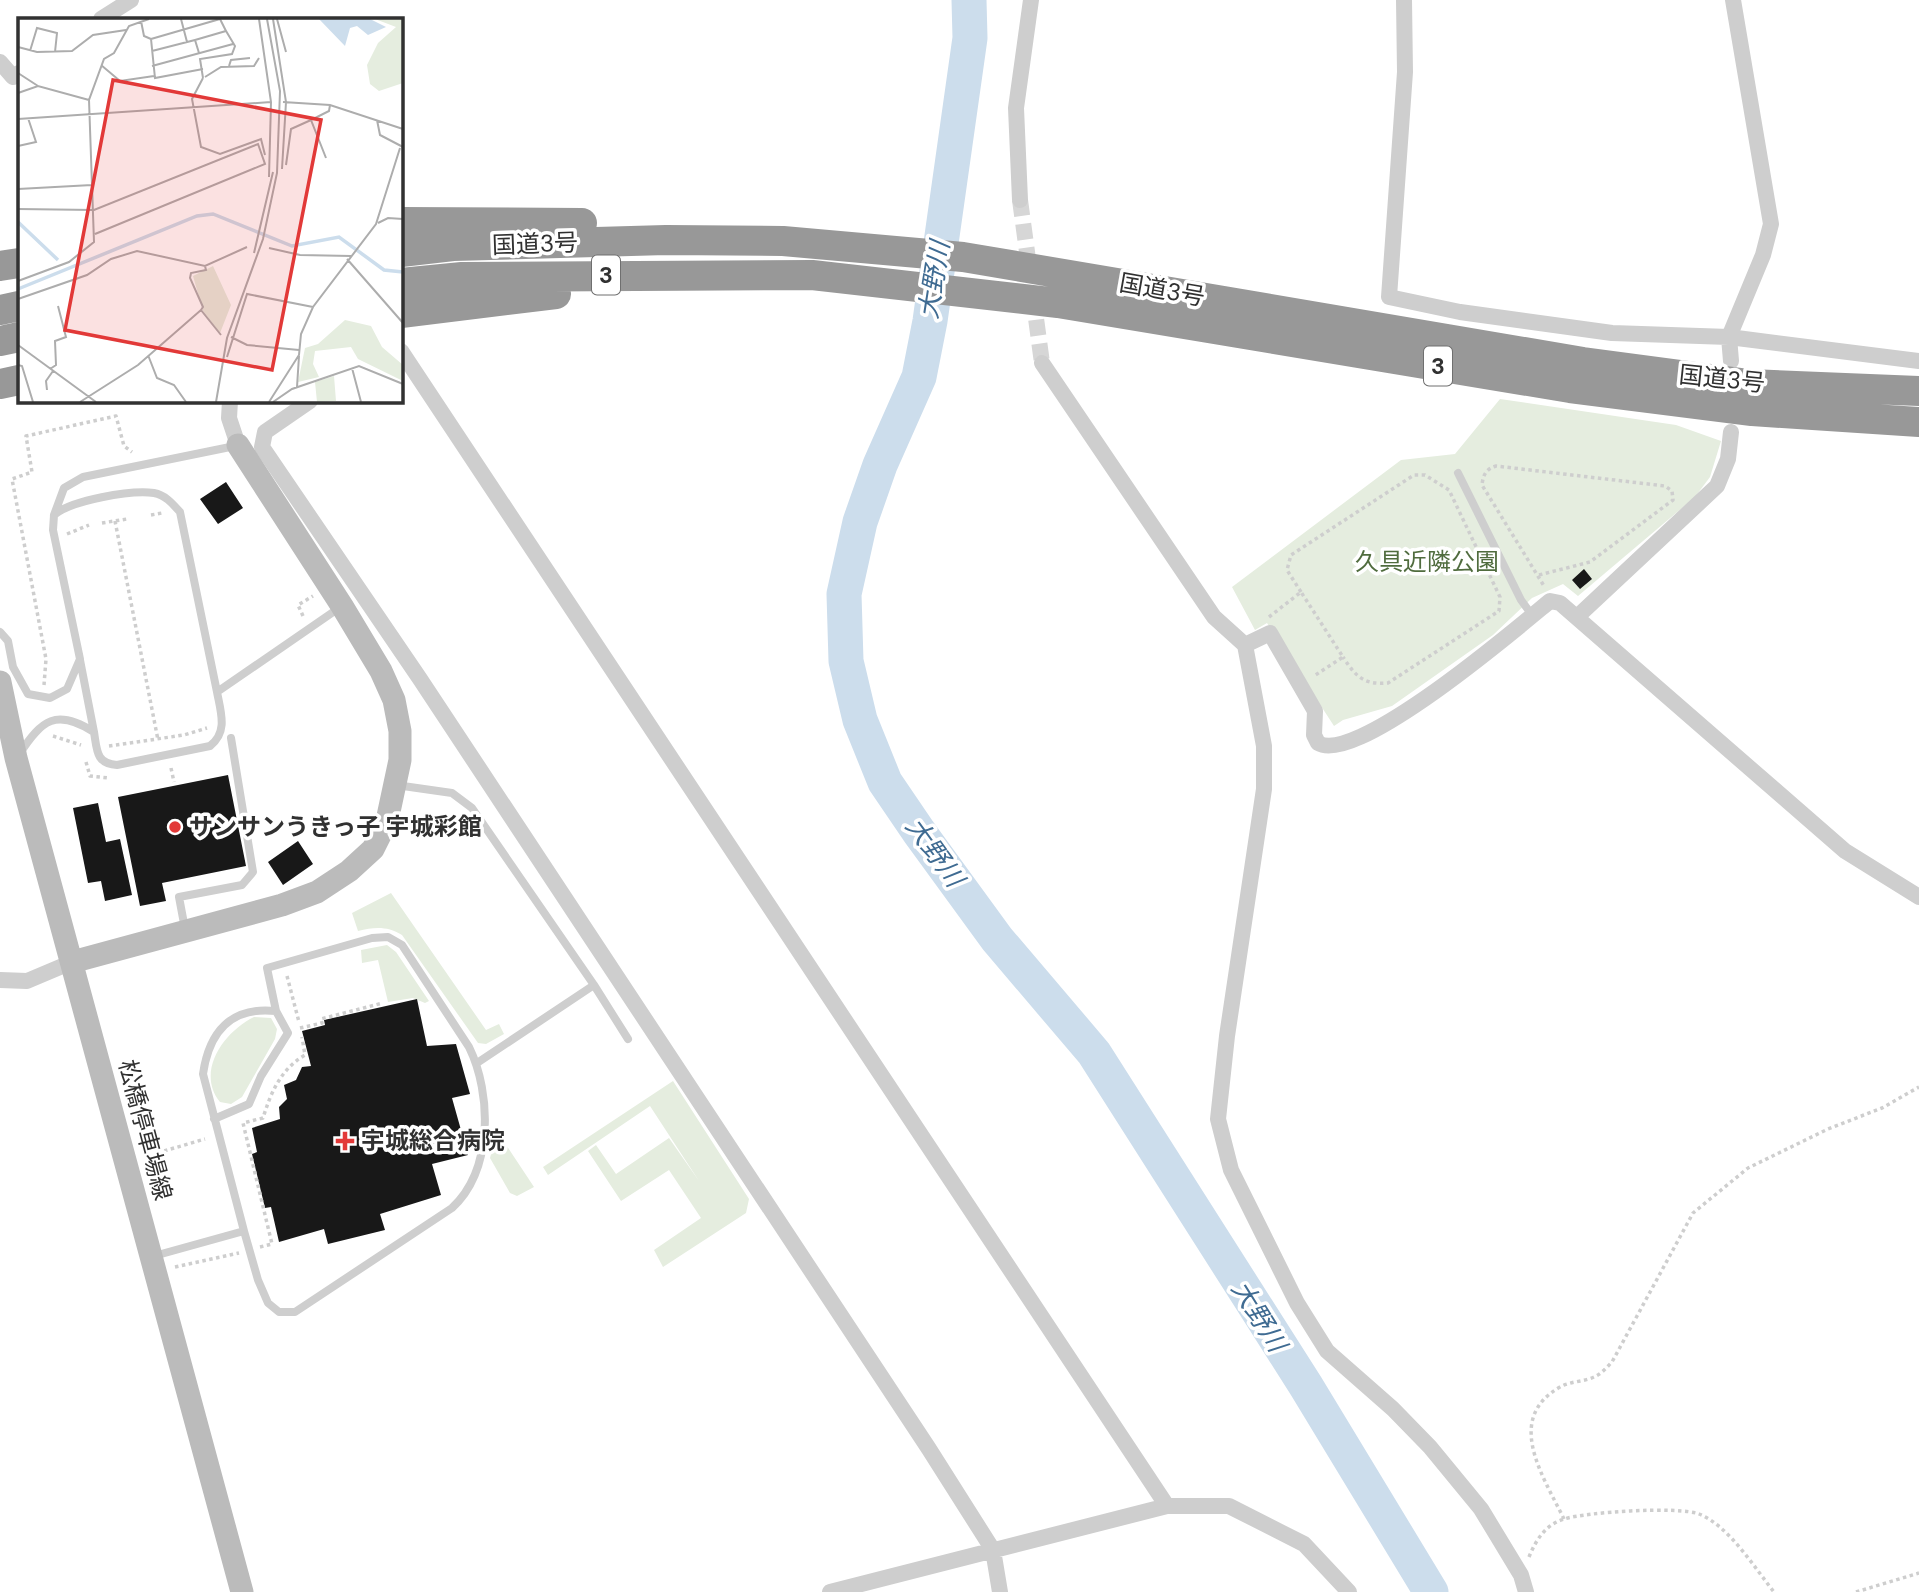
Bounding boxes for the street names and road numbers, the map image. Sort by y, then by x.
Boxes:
street label: 国道3号 [491,227,579,260]
road number: 3 [592,256,620,294]
street label: 国道3号 [1117,267,1207,312]
road number: 3 [1424,346,1452,386]
street label: 国道3号 [1678,359,1767,398]
street label: 松橋停車場線 [112,1056,179,1203]

